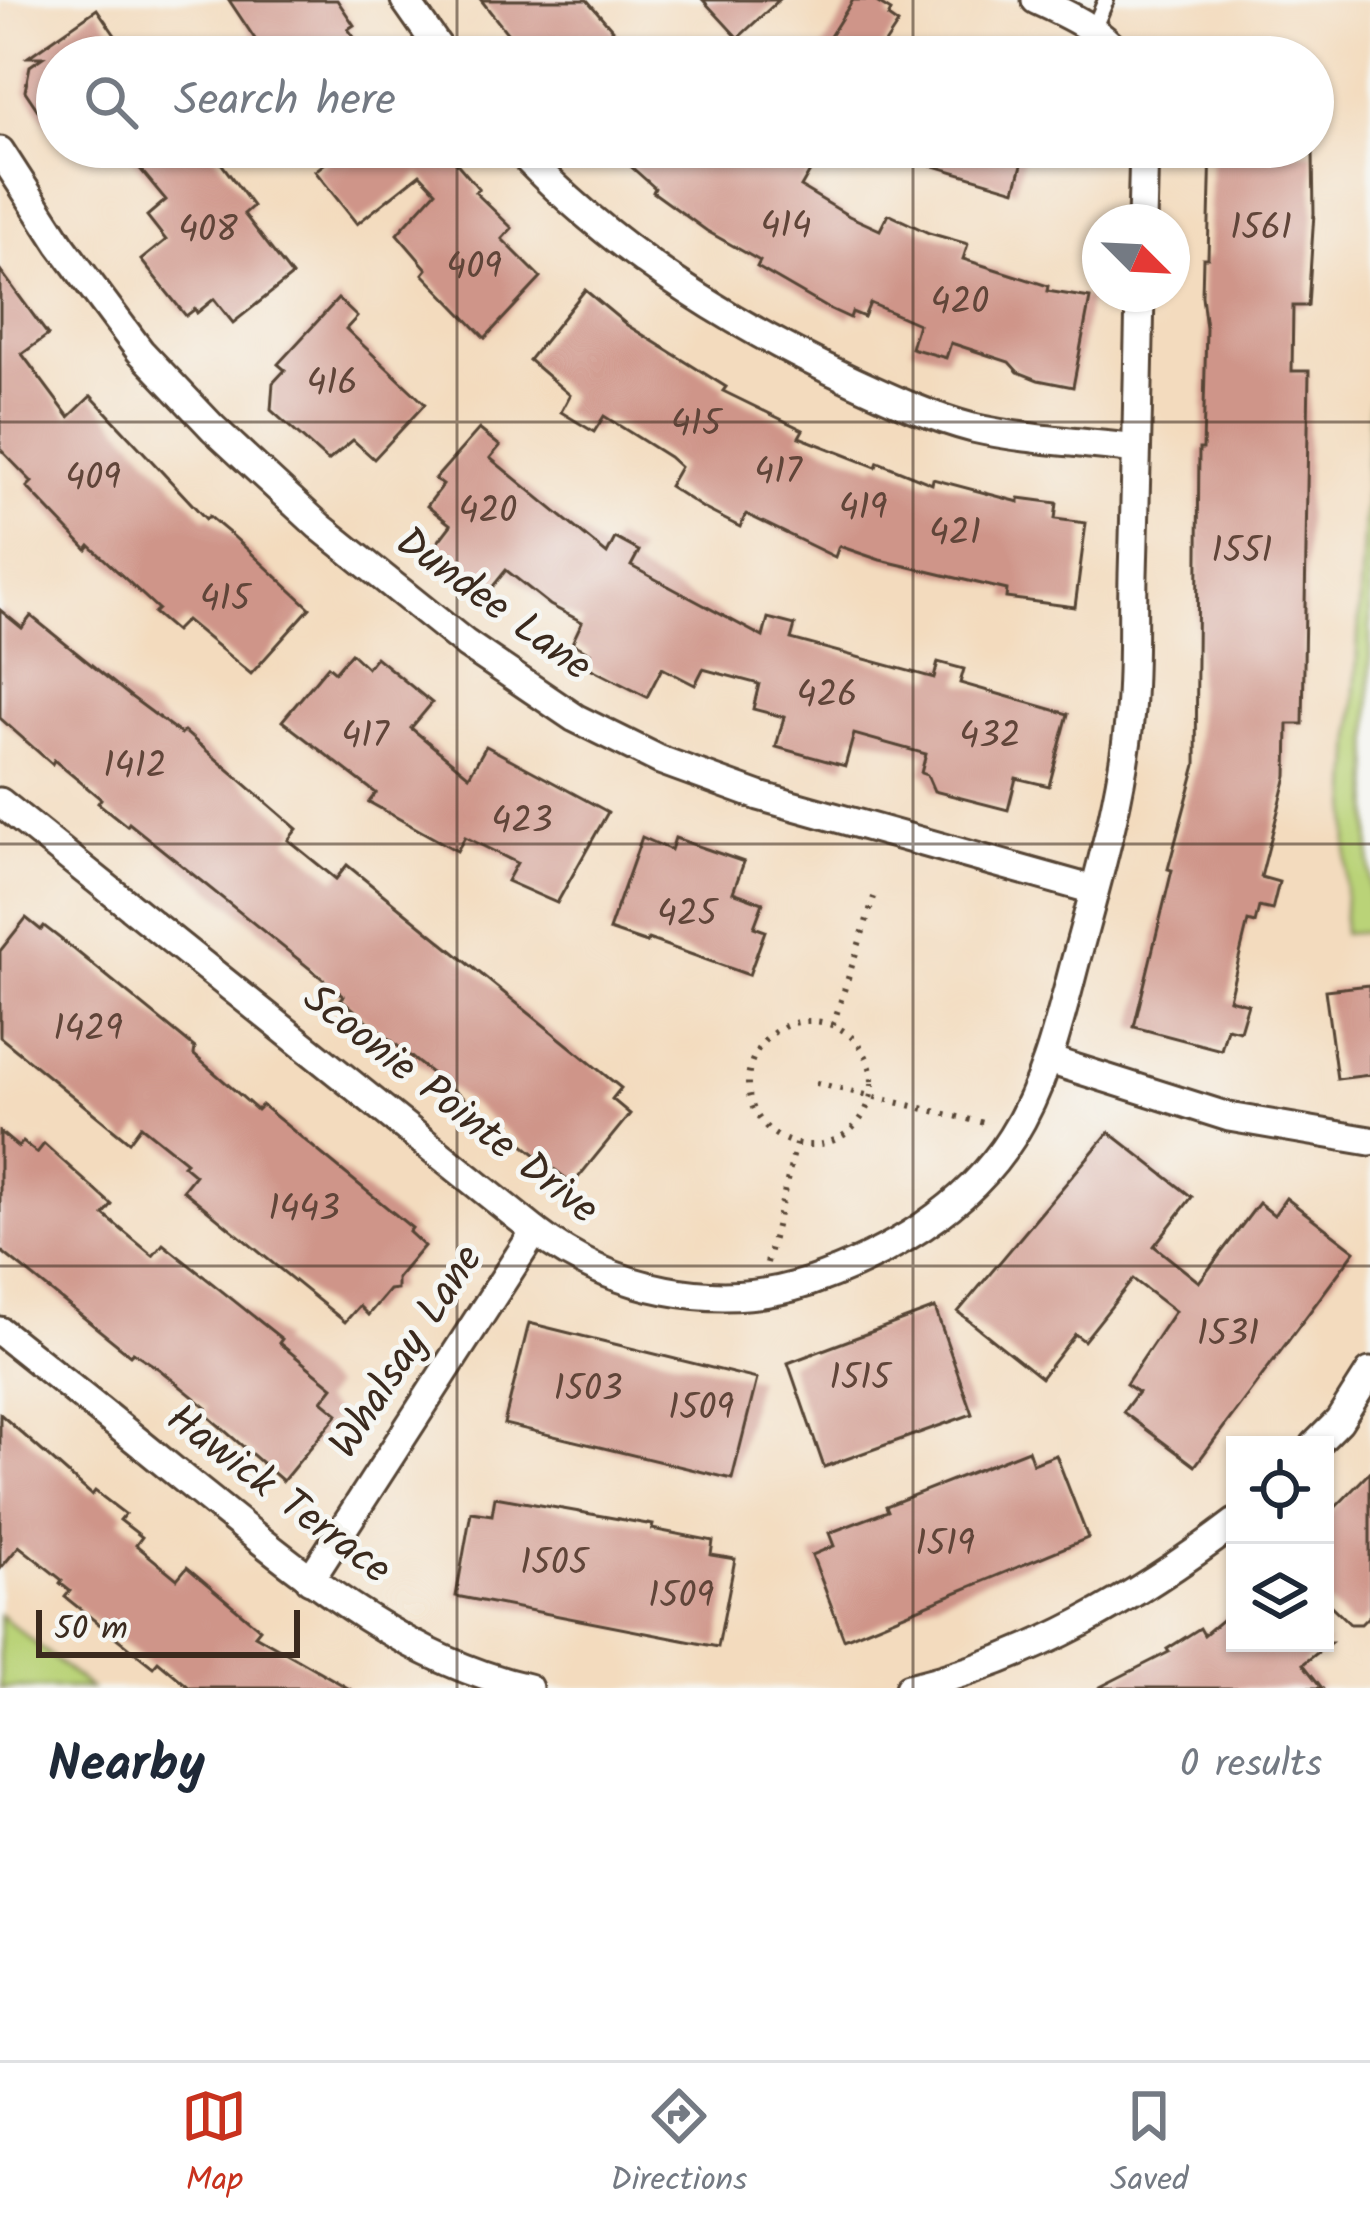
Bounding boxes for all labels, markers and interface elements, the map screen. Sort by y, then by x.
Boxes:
search box [36,36,1334,168]
text: Search here [174,66,396,138]
icon: search [78,69,144,135]
house number: 414 [761,199,811,256]
house number: 1561 [1230,201,1292,258]
house number: 408 [178,203,238,260]
north arrow [1082,204,1190,312]
house number: 409 [446,240,502,297]
house number: 420 [931,275,989,332]
house number: 416 [306,356,358,413]
house number: 415 [671,397,724,454]
house number: 417 [754,445,803,502]
house number: 409 [65,451,121,508]
house number: 419 [839,481,887,538]
house number: 420 [459,484,517,541]
house number: 421 [929,506,981,563]
street label: Dundee Lane [381,511,605,700]
house number: 1551 [1211,524,1273,581]
house number: 415 [200,572,253,629]
house number: 426 [797,668,857,725]
house number: 417 [341,709,390,766]
house number: 432 [959,709,1021,766]
house number: 1412 [103,739,167,796]
house number: 423 [491,794,553,851]
house number: 425 [657,887,720,944]
street label: Scoonie Pointe Drive [287,967,613,1243]
house number: 1429 [53,1002,123,1059]
house number: 1443 [268,1182,340,1239]
street label: Whalsay Lane [313,1232,501,1472]
house number: 1531 [1197,1307,1259,1364]
house number: 1515 [829,1351,893,1408]
house number: 1503 [553,1362,623,1419]
house number: 1509 [668,1381,734,1438]
street label: Hawick Terrace [151,1388,405,1602]
map controls [1226,1436,1334,1652]
button: locate [1226,1436,1334,1544]
house number: 1519 [915,1517,975,1574]
house number: 1505 [520,1536,591,1593]
button: layers [1226,1544,1334,1652]
house number: 1509 [648,1569,714,1626]
scale bar [36,1604,300,1657]
text: 50 m [54,1604,128,1657]
text: Nearby [48,1726,205,1807]
text: 0 results [1180,1735,1322,1797]
tab: Map [181,2083,247,2208]
tab: Directions [610,2083,747,2208]
tab: Saved [1110,2083,1189,2208]

